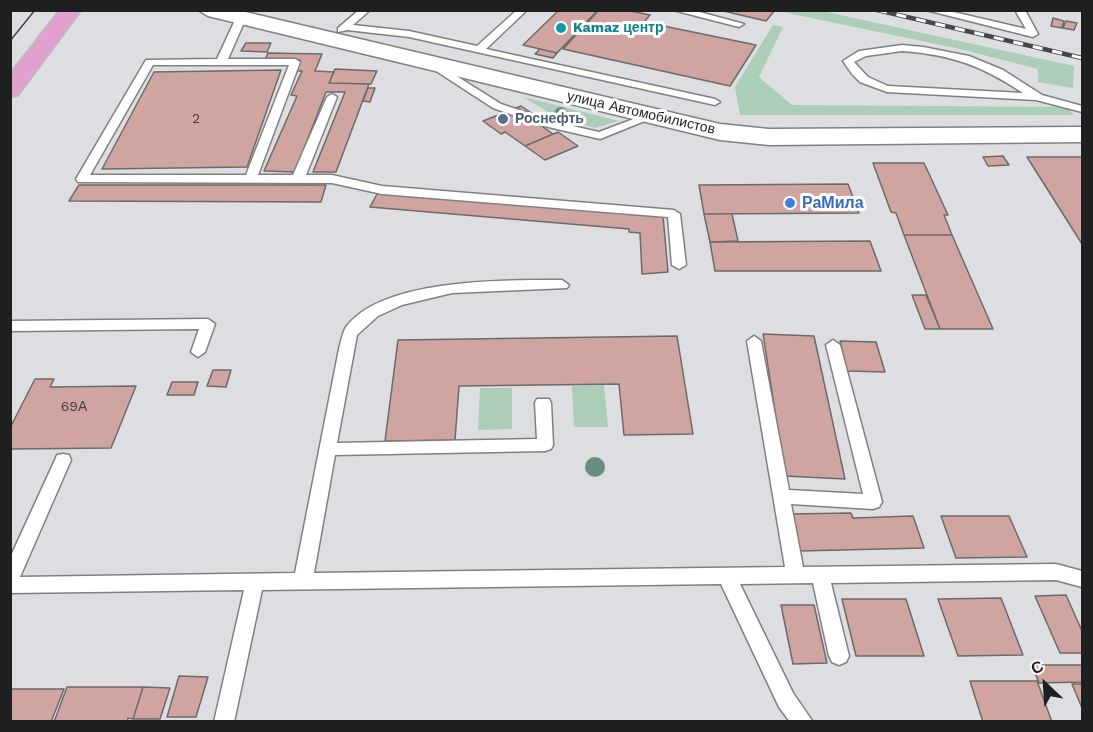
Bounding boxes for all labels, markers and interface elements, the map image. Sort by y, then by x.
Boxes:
place label: Kamaz центр [573,20,663,36]
marker: Kamaz центр [554,21,568,35]
street label: улица Автомобилистов [565,88,717,138]
house number: 2 [192,111,200,127]
place label: Роснефть [515,111,584,127]
marker: Роснефть [496,112,510,126]
place label: РаМила [802,193,864,213]
marker: РаМила [783,196,797,210]
house number: 69А [61,399,87,415]
north arrow [1015,654,1075,714]
text: С [1028,656,1046,678]

